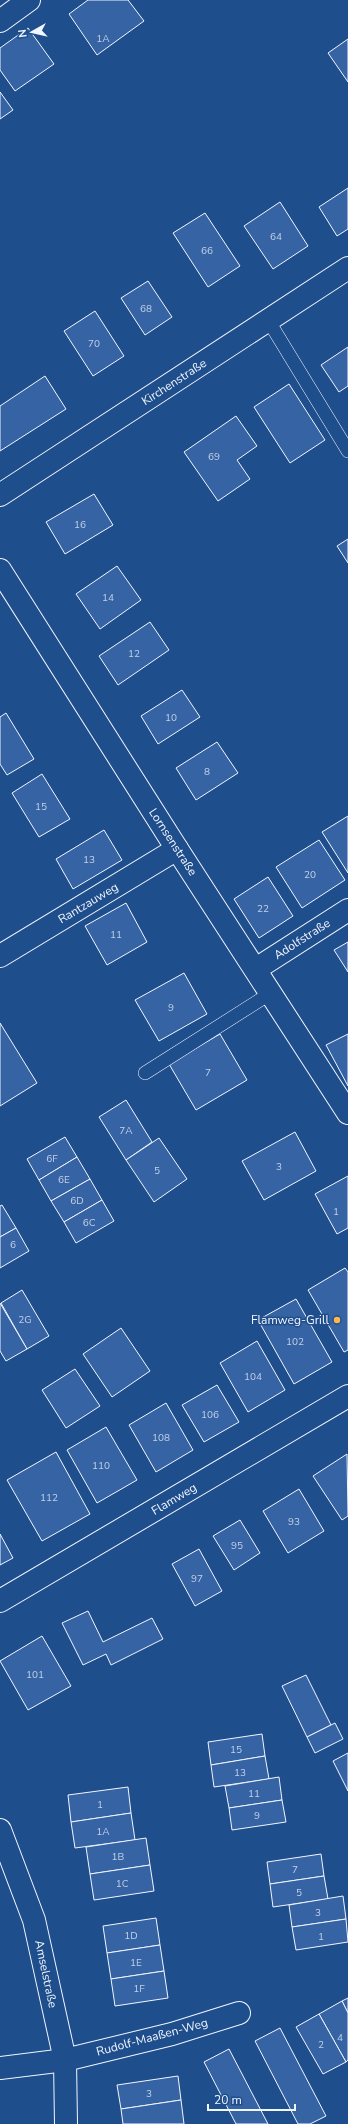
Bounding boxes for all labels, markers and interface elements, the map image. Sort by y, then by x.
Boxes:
north arrow [12,12,52,52]
text: N [15,28,31,38]
house number: 1A [96,32,110,46]
house number: 64 [270,230,282,244]
house number: 66 [201,244,213,258]
house number: 68 [140,302,152,316]
house number: 70 [88,337,100,351]
street label: Kirchenstraße [138,355,210,409]
house number: 69 [208,450,220,464]
house number: 16 [74,518,86,532]
house number: 14 [102,591,114,605]
house number: 12 [128,647,140,661]
house number: 10 [165,711,177,725]
house number: 8 [204,765,210,779]
house number: 15 [35,800,47,814]
street label: Lornsenstraße [145,805,201,879]
house number: 13 [83,853,95,867]
house number: 20 [304,868,316,882]
street label: Rantzauweg [55,879,121,927]
house number: 22 [257,902,269,916]
street label: Adolfstraße [271,915,333,963]
house number: 11 [110,928,122,942]
house number: 9 [168,1001,174,1015]
house number: 7 [205,1066,211,1080]
house number: 7A [119,1124,133,1138]
house number: 6F [46,1152,58,1166]
house number: 3 [276,1160,282,1174]
house number: 5 [154,1164,160,1178]
house number: 6E [58,1173,70,1187]
house number: 6D [70,1194,84,1208]
house number: 1 [333,1205,339,1219]
house number: 6C [83,1216,96,1230]
house number: 6 [10,1238,16,1252]
place label: Flamweg-Grill [251,1312,329,1328]
house number: 2G [18,1313,32,1327]
marker: Flamweg-Grill [332,1315,342,1325]
house number: 102 [286,1335,304,1349]
house number: 104 [244,1370,262,1384]
house number: 106 [201,1408,219,1422]
house number: 108 [152,1431,170,1445]
house number: 110 [92,1459,110,1473]
street label: Flamweg [148,1479,200,1519]
house number: 112 [40,1491,58,1505]
house number: 93 [288,1515,300,1529]
house number: 95 [231,1539,243,1553]
house number: 97 [191,1572,203,1586]
house number: 101 [26,1668,44,1682]
house number: 15 [230,1743,242,1757]
house number: 13 [234,1766,246,1780]
house number: 11 [248,1787,260,1801]
house number: 1 [97,1798,103,1812]
house number: 9 [254,1809,260,1823]
house number: 1A [96,1825,110,1839]
house number: 1B [112,1850,125,1864]
house number: 7 [292,1863,298,1877]
house number: 1C [116,1877,129,1891]
house number: 5 [296,1886,302,1900]
house number: 3 [315,1906,321,1920]
house number: 1D [124,1929,138,1943]
house number: 1 [318,1930,324,1944]
street label: Amselstraße [31,1939,61,2009]
house number: 1E [130,1956,142,1970]
house number: 1F [133,1982,145,1996]
street label: Rudolf-Maaßen-Weg [94,2014,210,2060]
house number: 4 [337,2031,343,2045]
house number: 2 [318,2038,324,2052]
scale bar [208,2086,295,2112]
house number: 3 [146,2087,152,2101]
text: 20 m [214,2092,242,2108]

